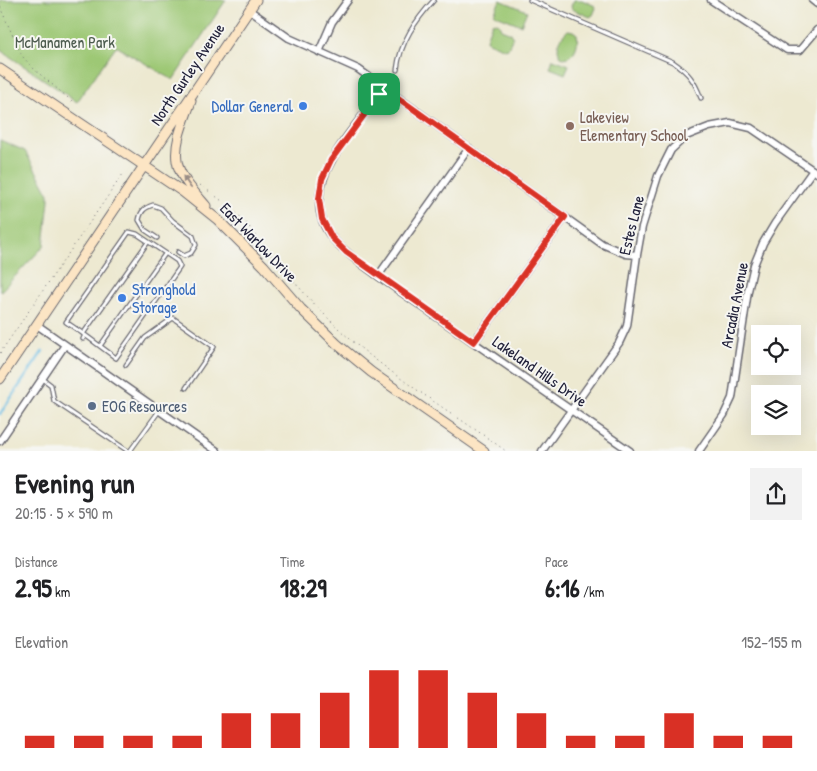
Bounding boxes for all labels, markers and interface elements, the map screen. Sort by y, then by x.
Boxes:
street label: North Gurley Avenue [145,18,230,129]
park label: McManamen Park [15,31,115,53]
pin [358,73,400,115]
icon: arrive [365,80,393,108]
place label: Dollar General [212,95,294,117]
marker: Dollar General [297,100,309,112]
place label: Lakeview Elementary School [580,106,689,146]
marker: Lakeview Elementary School [564,120,576,132]
one-way arrow [182,175,192,188]
street label: Estes Lane [613,192,649,257]
street label: East Warlow Drive [215,197,303,287]
street label: Arcadia Avenue [715,260,753,350]
place label: Stronghold Storage [132,278,195,318]
marker: Stronghold Storage [116,292,128,304]
map controls [751,325,801,435]
button: locate [751,325,801,375]
street label: Lakeland Hills Drive [488,330,592,412]
button: layers [751,385,801,435]
place label: EOG Resources [102,395,187,417]
marker: EOG Resources [86,400,98,412]
text: Evening run [15,464,135,502]
button: share [750,468,802,520]
text: 20:15 · 5 × 590 m [15,502,113,524]
text: Distance [15,552,58,571]
text: Time [280,552,305,571]
text: Pace [545,552,568,571]
text: 2.95 [15,571,52,605]
text: 18:29 [280,571,327,605]
text: 6:16 [545,571,580,605]
text: km [52,582,70,601]
text: /km [580,582,604,601]
text: Elevation [15,631,68,653]
text: 152–155 m [741,631,802,653]

